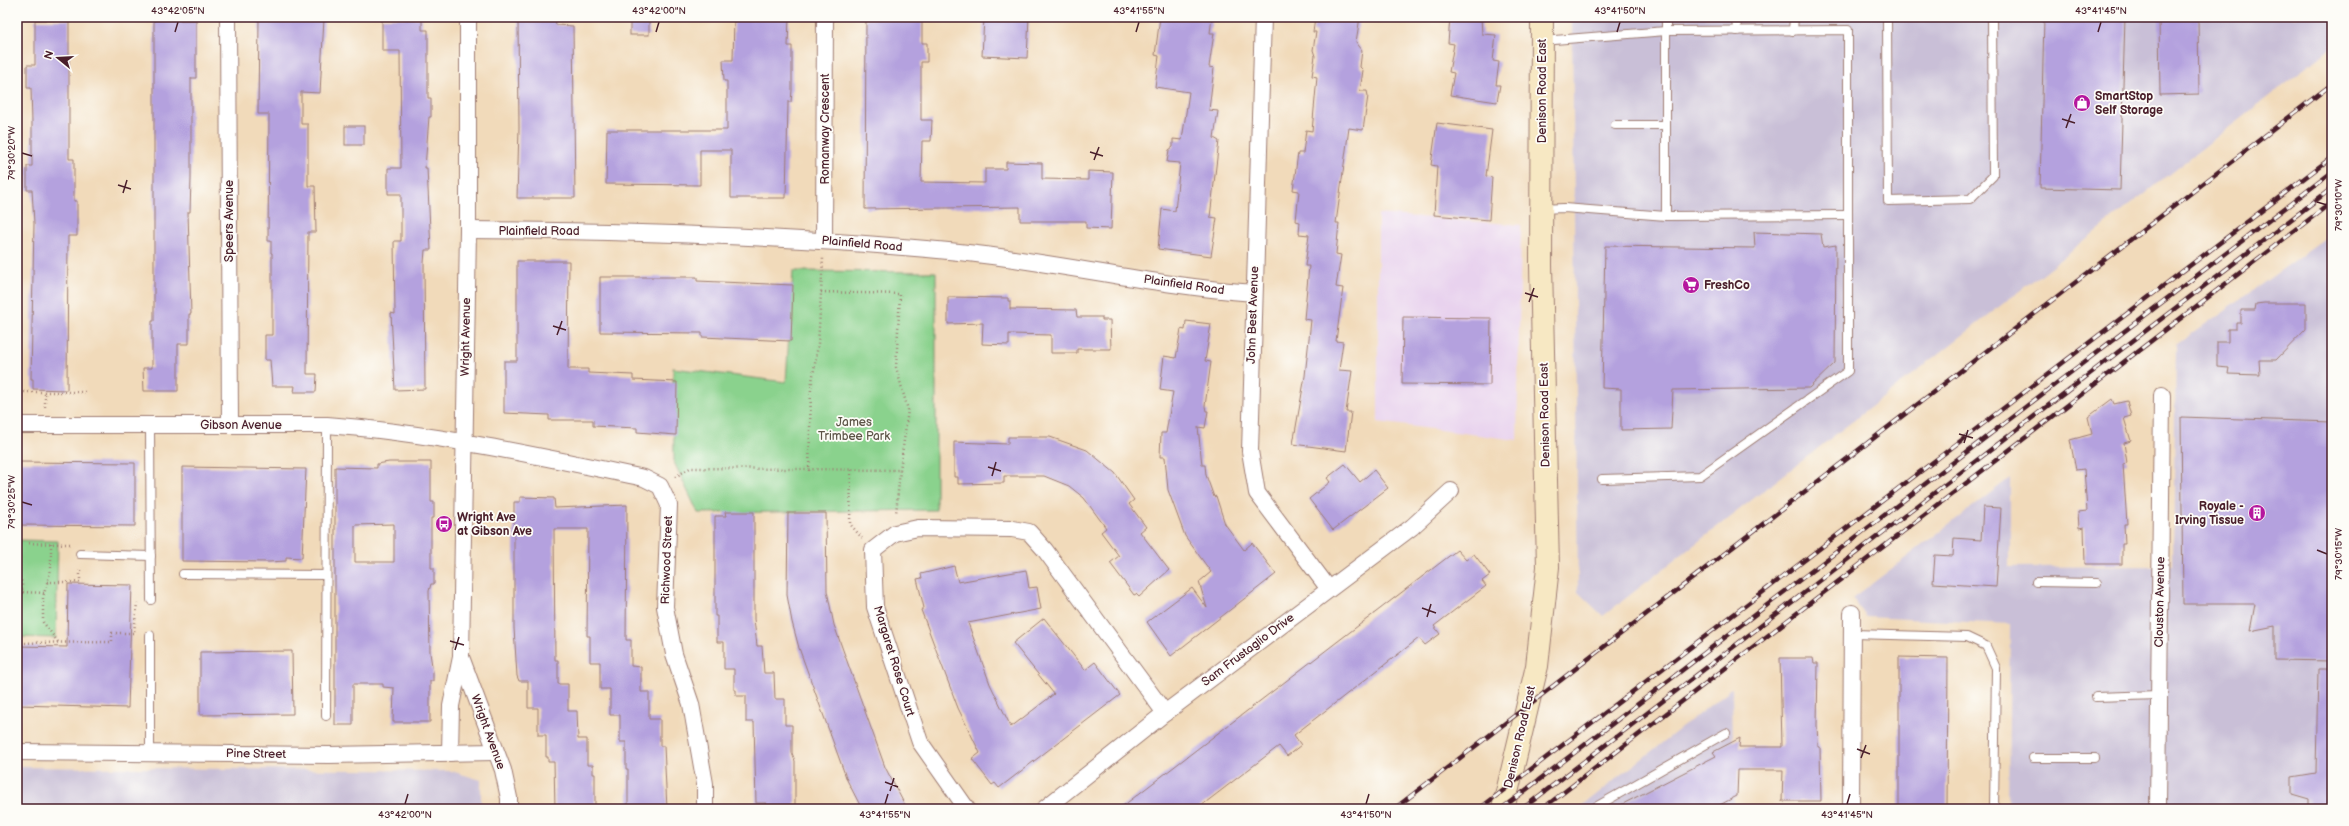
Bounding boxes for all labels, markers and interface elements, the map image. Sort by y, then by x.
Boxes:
text: 43°42'05"N [151,5,205,17]
text: 43°42'00"N [632,5,686,17]
text: 43°41'55"N [1113,5,1165,17]
text: 43°41'50"N [1594,5,1646,17]
text: 43°41'45"N [2075,5,2127,17]
north arrow [38,38,78,78]
street label: Denison Road East [1535,38,1550,143]
text: N [42,49,56,61]
street label: Romanway Crescent [818,73,833,185]
place label: SmartStop Self Storage [2095,89,2163,118]
shop icon: SmartStop Self Storage [2072,93,2092,113]
text: 79°30'20"W [6,126,18,180]
text: 79°30'10"W [2333,179,2345,231]
street label: Speers Avenue [222,180,237,262]
street label: Plainfield Road [498,224,580,239]
street label: Plainfield Road [821,233,903,255]
street label: John Best Avenue [1244,266,1262,364]
street label: Plainfield Road [1143,272,1225,298]
supermarket icon: FreshCo [1681,275,1701,295]
place label: FreshCo [1704,278,1750,293]
street label: Wright Avenue [458,297,474,377]
street label: Denison Road East [1537,362,1553,467]
park label: James Trimbee Park [818,415,890,444]
street label: Gibson Avenue [200,418,282,433]
text: 79°30'25"W [6,475,18,529]
place label: Royale - Irving Tissue [2175,499,2244,528]
building icon: Royale - Irving Tissue [2247,503,2267,523]
place label: Wright Ave at Gibson Ave [457,510,532,539]
bus stop icon: Wright Ave at Gibson Ave [434,514,454,534]
street label: Richwood Street [658,515,676,605]
text: 79°30'15"W [2333,528,2345,580]
street label: Clouston Avenue [2152,556,2168,648]
street label: Margaret Rose Court [870,604,918,718]
street label: Sam Frustaglio Drive [1199,610,1297,690]
street label: Denison Road East [1501,684,1539,790]
street label: Wright Avenue [467,692,509,772]
street label: Pine Street [226,746,287,762]
text: 43°42'00"N [378,809,432,821]
text: 43°41'55"N [859,809,911,821]
text: 43°41'50"N [1340,809,1392,821]
text: 43°41'45"N [1821,809,1873,821]

